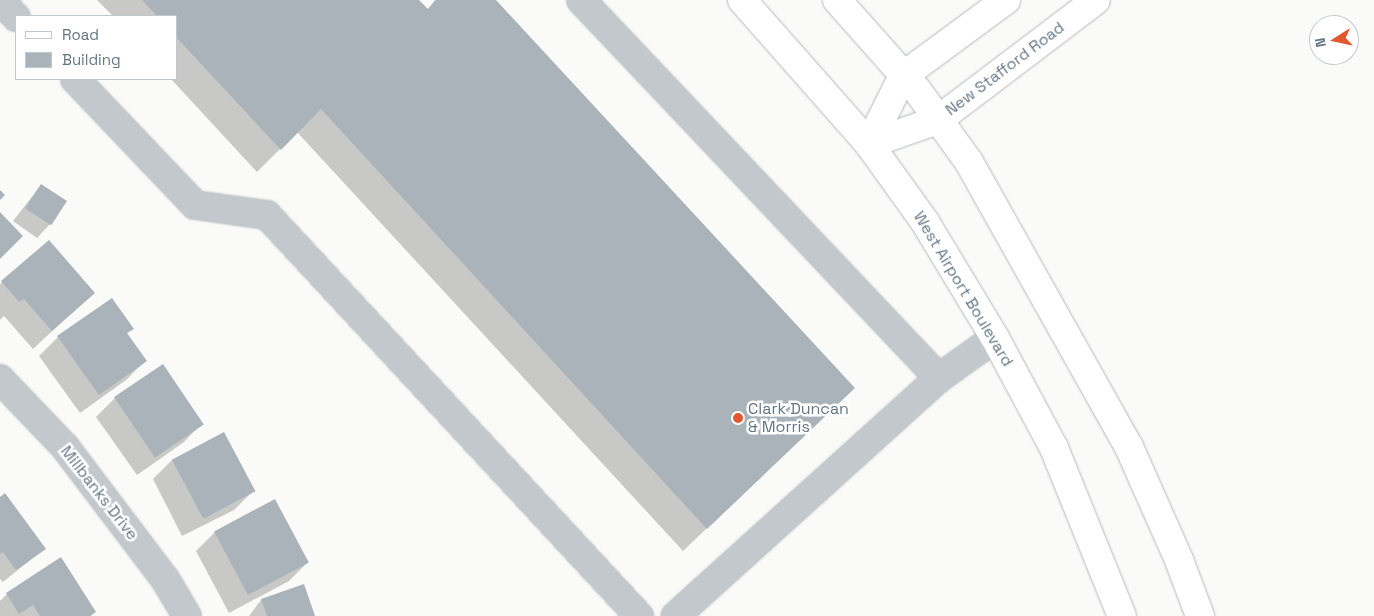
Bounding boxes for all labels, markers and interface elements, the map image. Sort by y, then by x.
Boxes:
legend [15,15,178,80]
north arrow [1309,15,1359,65]
street label: New Stafford Road [942,18,1068,120]
text: Road [62,25,99,44]
text: N [1311,36,1330,49]
text: Building [62,50,121,69]
street label: West Airport Boulevard [909,208,1017,370]
place label: Clark Duncan & Morris [748,399,849,437]
marker: Clark Duncan & Morris [732,412,744,424]
street label: Millbanks Drive [56,442,142,544]

